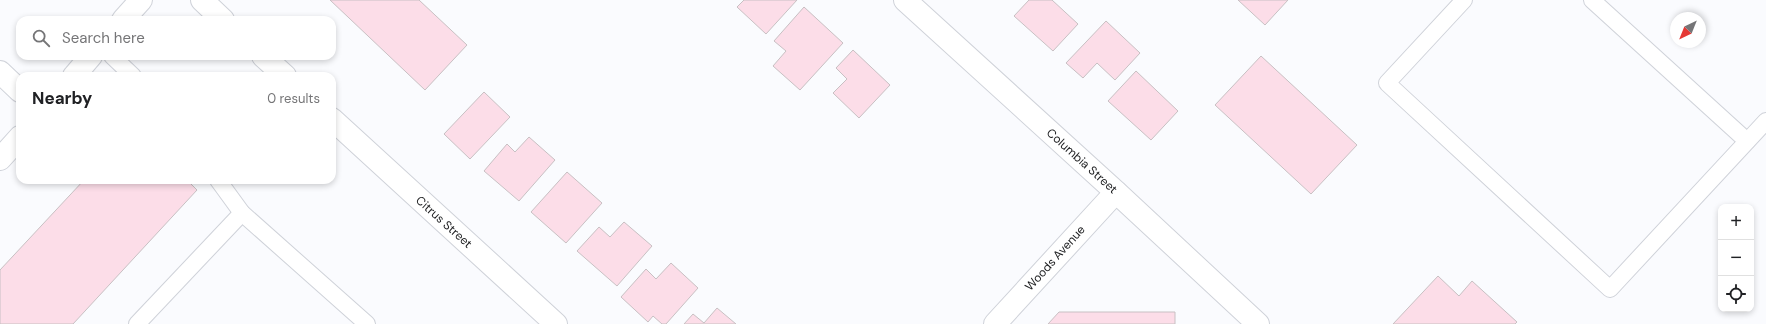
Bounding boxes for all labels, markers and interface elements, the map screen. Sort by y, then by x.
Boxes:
north arrow [1670,12,1706,48]
search box [16,16,336,60]
icon: search [30,27,52,49]
text: Search here [62,28,145,48]
text: Nearby [32,87,92,109]
text: 0 results [267,90,320,107]
street label: Columbia Street [1043,125,1121,197]
street label: Citrus Street [412,192,476,252]
map controls [1718,204,1754,312]
button: + [1718,204,1754,240]
street label: Woods Avenue [1021,222,1089,294]
button: − [1718,240,1754,276]
button: locate [1718,276,1754,312]

